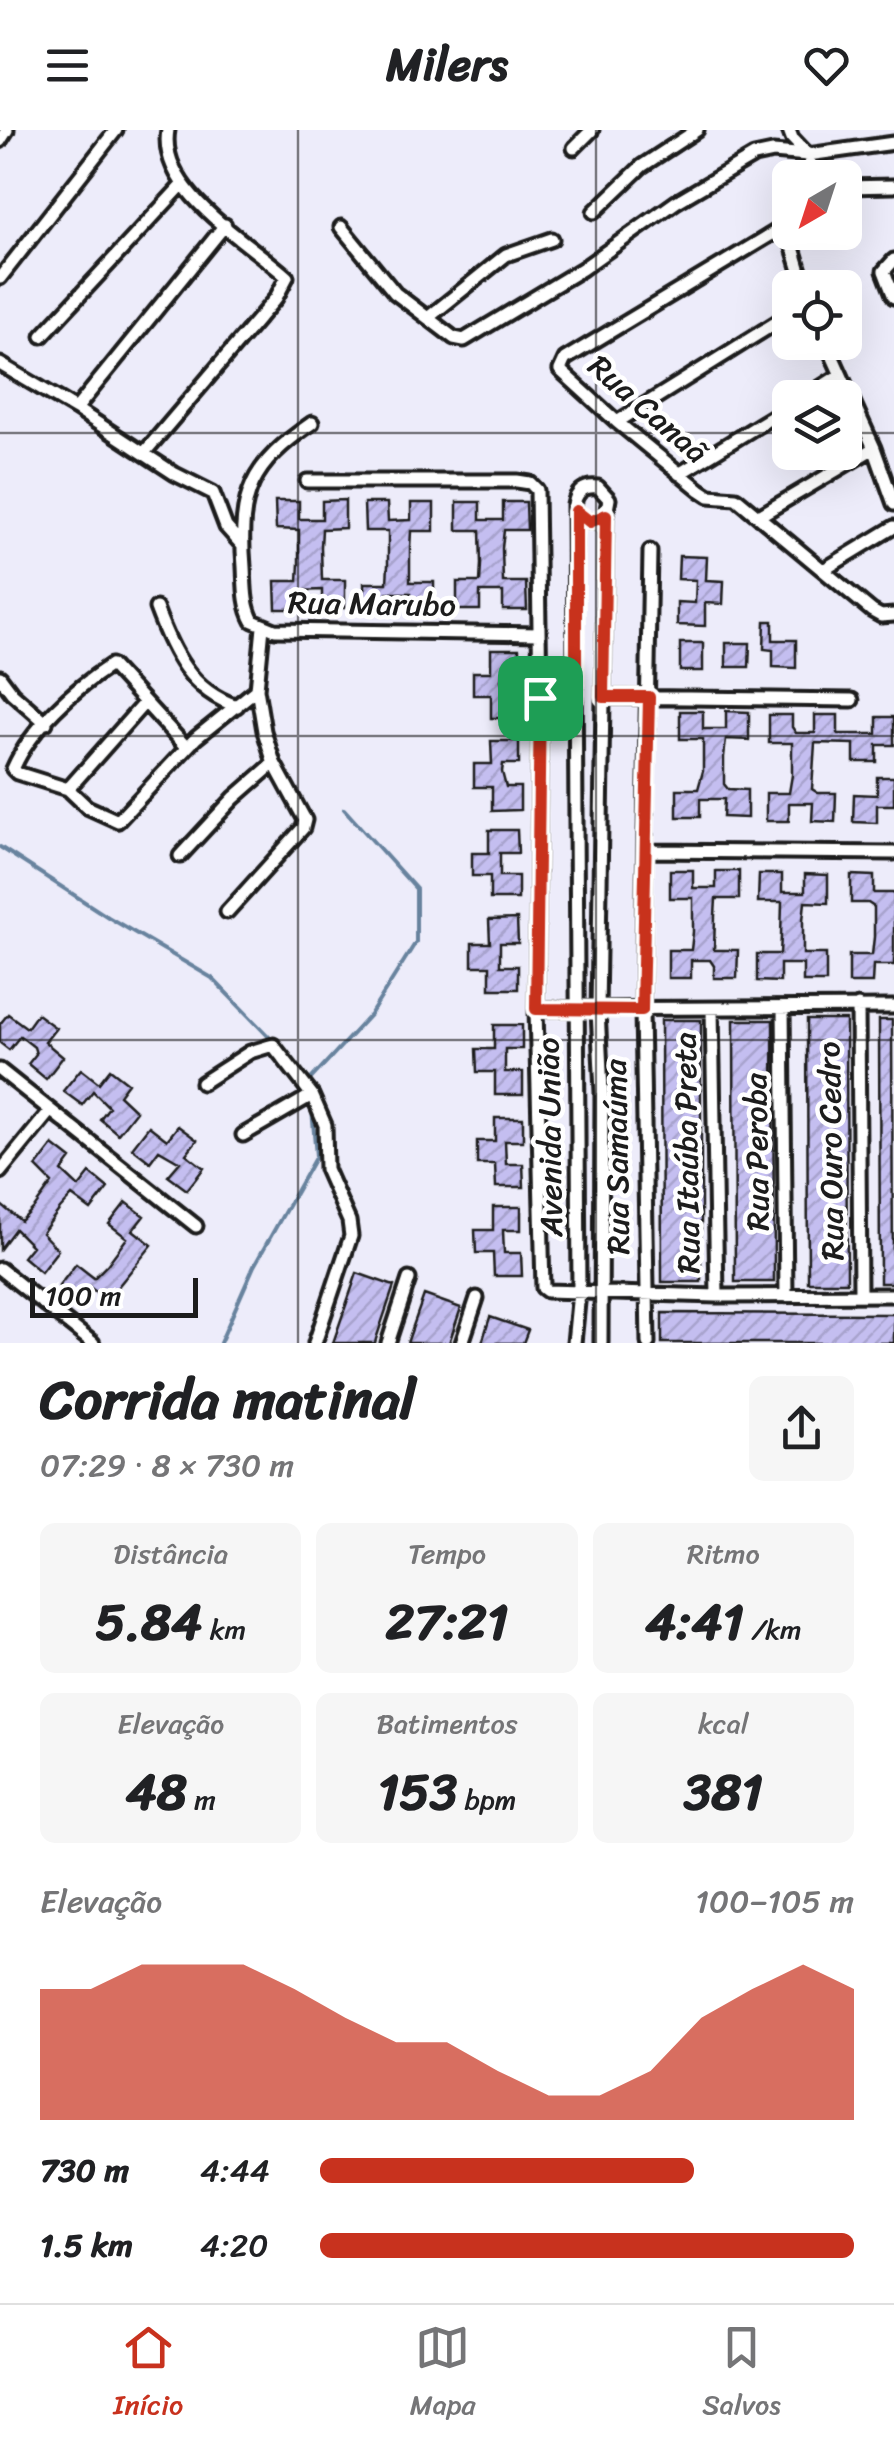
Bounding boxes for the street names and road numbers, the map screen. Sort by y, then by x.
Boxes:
street label: Rua Canaã [574,339,723,479]
street label: Rua Marubo [288,574,456,634]
street label: Rua Itaúba Preta [656,1032,718,1274]
street label: Avenida União [520,1037,580,1238]
street label: Rua Ouro Cedro [801,1041,861,1261]
street label: Rua Samaúma [587,1058,647,1255]
street label: Rua Peroba [727,1072,787,1231]

